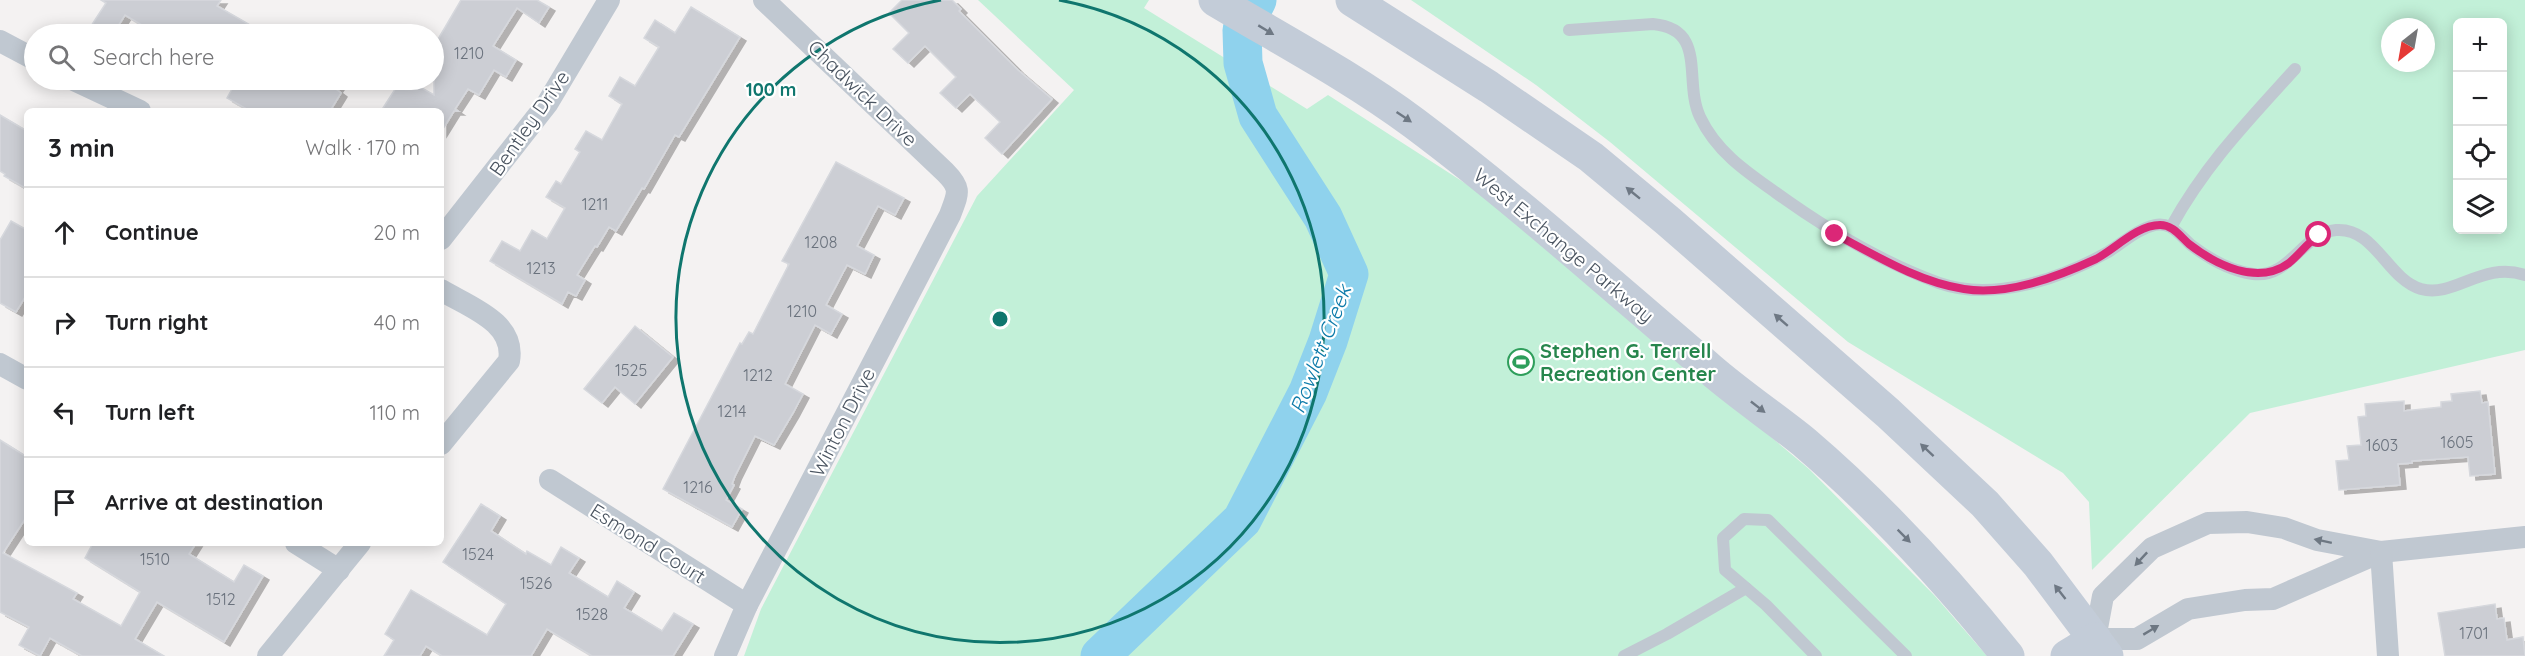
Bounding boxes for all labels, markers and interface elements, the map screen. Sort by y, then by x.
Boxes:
north arrow [2381,18,2435,72]
map controls [2453,18,2507,234]
button: + [2453,18,2507,72]
search box [24,24,444,90]
one-way arrow [1258,25,1274,36]
street label: Chadwick Drive [803,34,923,152]
icon: search [45,41,78,74]
text: Search here [93,43,214,71]
house number: 1210 [454,43,484,63]
street label: Bentley Drive [483,65,575,181]
button: − [2453,72,2507,126]
text: 100 m [746,78,796,101]
one-way arrow [1396,111,1412,123]
button: locate [2453,126,2507,180]
text: 3 min [48,131,115,164]
text: Walk · 170 m [305,135,420,160]
street label: West Exchange Parkway [1469,162,1659,328]
button: layers [2453,180,2507,234]
one-way arrow [1626,187,1641,199]
house number: 1211 [582,194,608,214]
icon: ahead [48,216,81,249]
text: Continue [105,218,199,246]
text: 20 m [373,220,420,245]
route end [1821,220,1847,246]
route start [2305,221,2331,247]
house number: 1208 [805,232,837,252]
house number: 1213 [526,258,556,278]
water label: Rowlett Creek [1284,280,1357,417]
house number: 1210 [787,301,817,321]
icon: right [48,306,81,339]
text: Turn right [105,308,209,336]
centre of rings [990,309,1010,329]
text: 40 m [374,310,420,335]
one-way arrow [1774,314,1789,327]
place label: Stephen G. Terrell Recreation Center [1540,338,1717,386]
sports icon: Stephen G. Terrell Recreation Center [1506,347,1536,377]
house number: 1525 [615,360,647,380]
street label: Winton Drive [804,363,880,481]
house number: 1212 [743,365,773,385]
icon: left [48,396,81,429]
text: Turn left [105,398,195,426]
text: 110 m [370,400,420,425]
one-way arrow [1750,400,1766,413]
house number: 1214 [718,401,746,421]
house number: 1605 [2441,432,2473,452]
house number: 1603 [2366,435,2398,455]
one-way arrow [1920,444,1935,457]
house number: 1216 [683,477,713,497]
icon: arrive [48,486,81,519]
text: Arrive at destination [105,488,323,516]
street label: Esmond Court [586,498,710,588]
one-way arrow [1896,529,1910,543]
one-way arrow [2314,536,2333,545]
house number: 1524 [462,544,494,564]
house number: 1510 [140,549,170,569]
one-way arrow [2135,551,2148,566]
house number: 1526 [520,573,552,593]
one-way arrow [2053,584,2066,600]
house number: 1512 [206,589,236,609]
house number: 1528 [576,604,608,624]
house number: 1701 [2459,623,2489,643]
one-way arrow [2143,625,2159,636]

